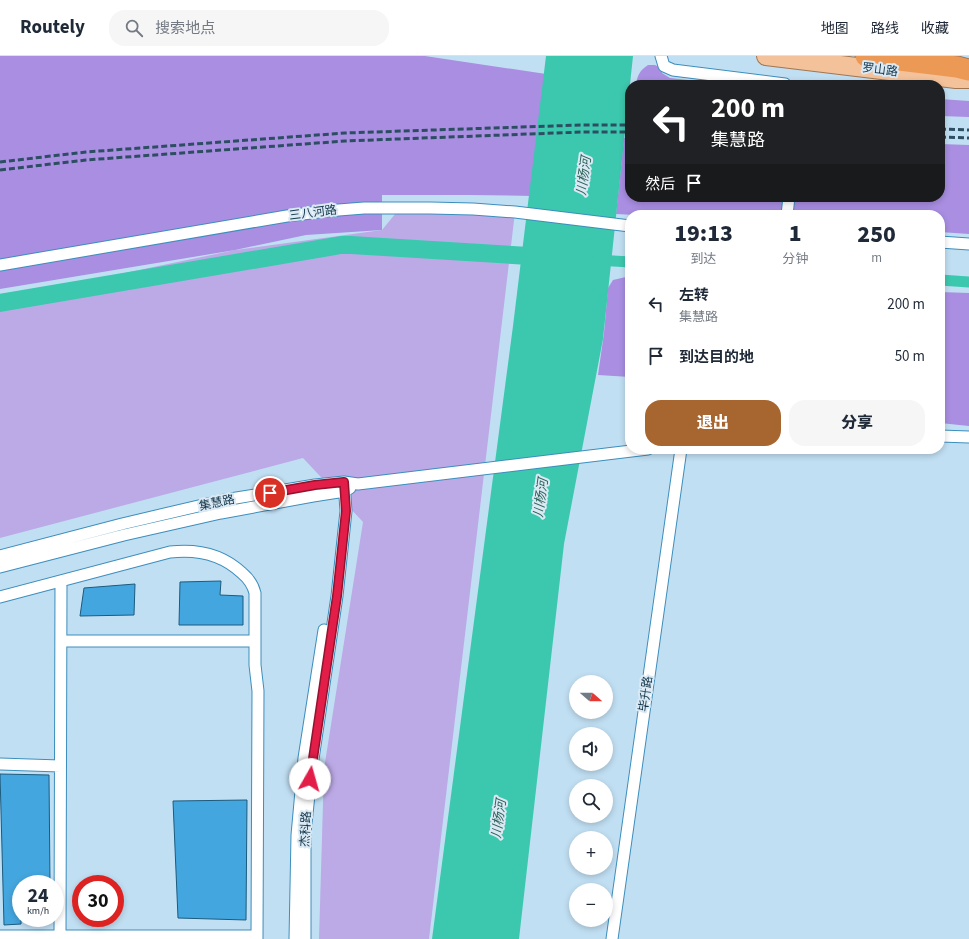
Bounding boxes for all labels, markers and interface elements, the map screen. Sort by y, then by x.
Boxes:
search box [109,10,389,46]
text: Routely [20,14,85,41]
icon: search [123,17,145,39]
text: 搜索地点 [155,18,215,39]
text: 地图 [821,19,849,39]
text: 路线 [871,19,899,39]
text: 收藏 [921,19,949,39]
street label: 罗山路 [861,59,899,81]
text: 200 m [711,88,785,128]
icon: left [645,96,697,148]
text: 集慧路 [711,128,765,153]
water label: 川杨河 [572,152,596,197]
icon: arrive [683,172,705,194]
text: 然后 [645,174,675,195]
street label: 三八河路 [288,202,338,224]
text: 19:13 [674,216,733,251]
text: 1 [789,216,802,251]
text: 250 [857,217,896,252]
text: m [871,249,882,267]
text: 到达 [691,250,717,268]
text: 分钟 [782,250,808,268]
text: 左转 [679,285,709,306]
icon: left [645,293,667,315]
text: 200 m [887,294,925,315]
text: 集慧路 [679,308,718,326]
icon: arrive [645,345,667,367]
text: 50 m [895,346,925,367]
text: 到达目的地 [679,347,754,368]
button: 退出 [645,400,781,446]
button: 分享 [789,400,925,446]
water label: 川杨河 [529,474,553,519]
pin [253,476,287,510]
icon: arrive [259,482,281,504]
street label: 集慧路 [198,491,236,515]
north arrow [569,675,613,719]
map controls [569,675,613,927]
street label: 毕升路 [635,675,657,713]
button: sound [569,727,613,771]
position arrow [289,758,331,800]
button: search [569,779,613,823]
water label: 川杨河 [487,795,511,840]
street label: 杰科路 [297,811,315,847]
button: + [569,831,613,875]
speed limit sign: 30 [72,875,124,927]
text: 24 [27,882,49,910]
button: − [569,883,613,927]
text: km/h [27,904,49,918]

